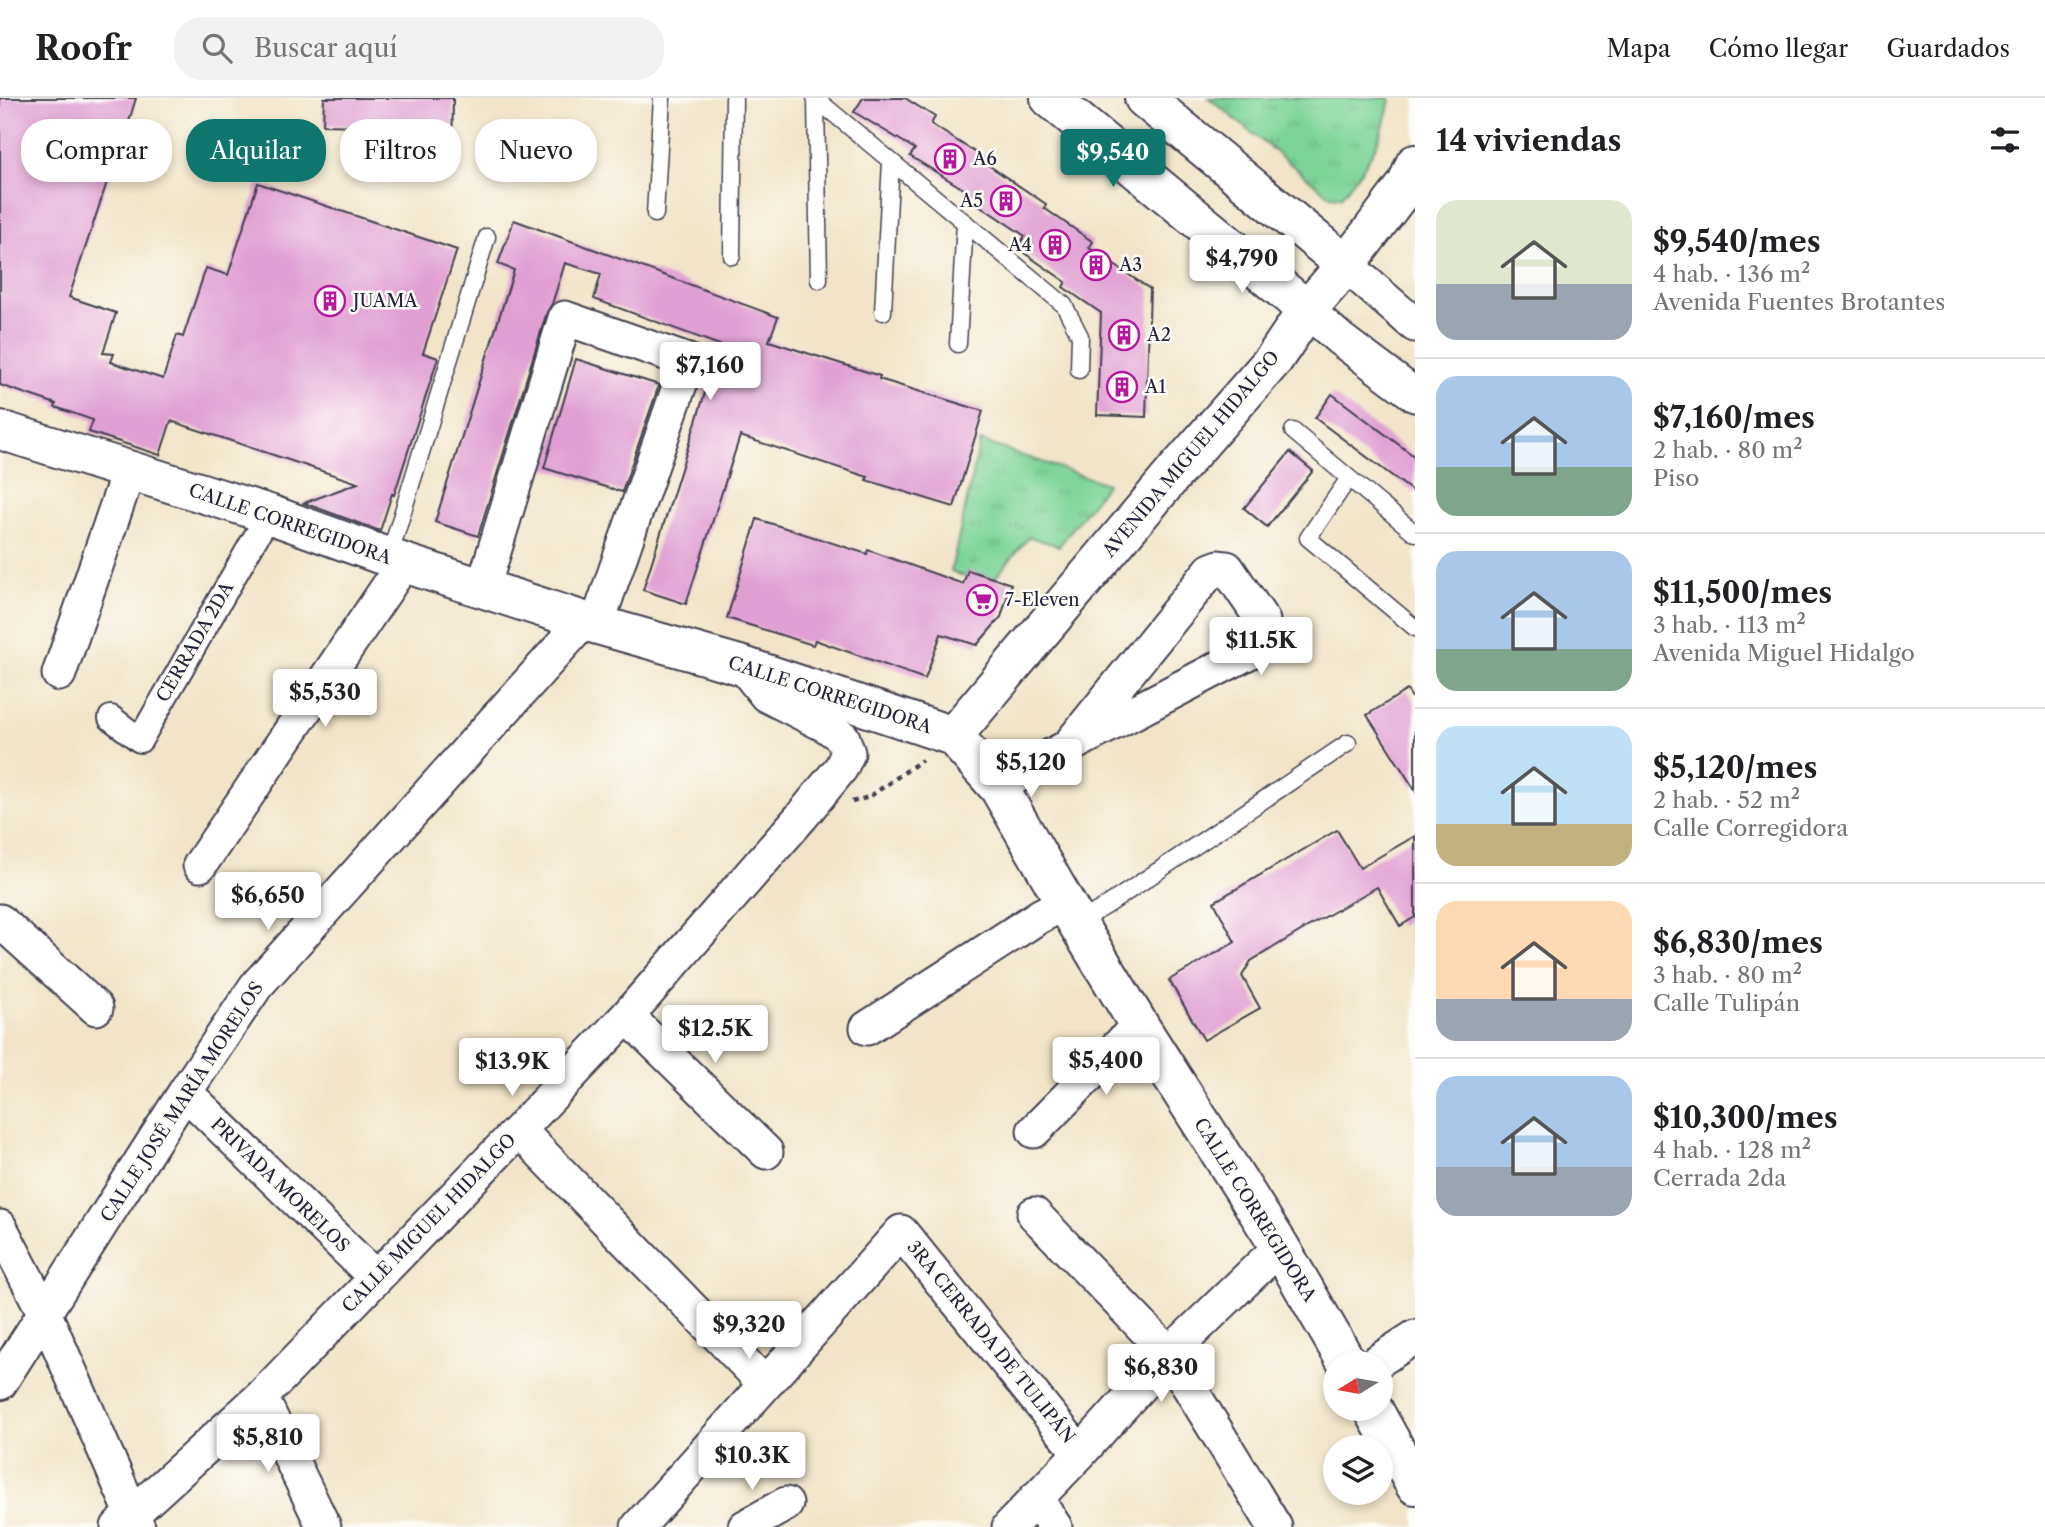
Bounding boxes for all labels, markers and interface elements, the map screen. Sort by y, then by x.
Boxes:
search box [174,17,664,80]
text: Roofr [35,28,132,69]
icon: search [198,29,236,67]
text: Buscar aquí [254,32,398,64]
text: Mapa [1606,34,1671,63]
text: Cómo llegar [1709,34,1848,63]
text: Guardados [1886,34,2010,63]
chip: Comprar [21,119,172,182]
chip: Alquilar [186,119,326,182]
chip: Filtros [340,119,461,182]
chip: Nuevo [475,119,597,182]
icon: filters [1986,121,2024,159]
text: 14 viviendas [1436,122,1622,159]
pin: $9,540 [1056,130,1170,189]
text: $9,540 [1077,138,1149,166]
building icon: A6 [933,142,967,176]
place label: A6 [972,148,997,170]
building icon: A5 [989,184,1023,218]
place label: A5 [959,190,983,212]
text: $9,540/mes [1653,223,1821,260]
building icon: A4 [1038,228,1072,262]
icon: home [1492,228,1576,312]
place label: A4 [1007,234,1032,256]
pin: $4,790 [1185,236,1299,295]
text: $4,790 [1206,244,1278,272]
building icon: A3 [1079,248,1113,282]
place label: A3 [1118,254,1142,276]
text: 4 hab. · 136 m² [1653,260,1810,288]
building icon: JUAMA [313,284,347,318]
text: Avenida Fuentes Brotantes [1653,288,1945,316]
place label: JUAMA [350,290,418,312]
building icon: A2 [1107,318,1141,352]
place label: A2 [1146,324,1171,346]
pin: $7,160 [653,342,767,402]
street label: AVENIDA MIGUEL HIDALGO [1097,346,1284,563]
text: $7,160 [676,351,744,379]
building icon: A1 [1105,370,1139,404]
place label: A1 [1144,376,1167,398]
text: $7,160/mes [1653,399,1815,436]
icon: home [1492,404,1576,488]
text: 2 hab. · 80 m² [1653,436,1803,464]
text: Piso [1653,464,1699,492]
street label: CALLE CORREGIDORA [186,479,395,569]
text: $11,500/mes [1653,574,1832,611]
street label: CERRADA 2DA [152,577,239,706]
icon: home [1492,579,1576,663]
supermarket icon: 7-Eleven [965,583,999,617]
place label: 7-Eleven [1005,589,1080,611]
text: 3 hab. · 113 m² [1653,611,1806,639]
pin: $11.5K [1204,618,1318,677]
text: $11.5K [1226,626,1297,654]
text: Avenida Miguel Hidalgo [1653,639,1915,667]
street label: CALLE CORREGIDORA [726,652,935,739]
pin: $5,530 [268,670,382,729]
text: $5,530 [289,678,361,706]
pin: $5,120 [974,740,1088,799]
text: $5,120 [996,748,1066,776]
text: $5,120/mes [1653,749,1817,786]
icon: home [1492,754,1576,838]
text: 2 hab. · 52 m² [1653,786,1800,814]
text: Calle Corregidora [1653,814,1848,842]
pin: $6,650 [211,872,325,932]
text: $6,650 [231,881,305,909]
text: $6,830/mes [1653,924,1823,961]
icon: home [1492,929,1576,1013]
text: 3 hab. · 80 m² [1653,961,1802,989]
street label: CALLE JOSÉ MARÍA MORELOS [95,977,268,1226]
text: Calle Tulipán [1653,989,1800,1017]
pin: $12.5K [658,1006,772,1065]
text: $12.5K [678,1014,752,1042]
pin: $13.9K [455,1038,569,1098]
pin: $5,400 [1049,1038,1163,1097]
text: $5,400 [1069,1046,1143,1074]
text: $13.9K [475,1047,549,1075]
text: $10,300/mes [1653,1099,1838,1136]
icon: home [1492,1104,1576,1188]
street label: PRIVADA MORELOS [206,1113,354,1257]
street label: CALLE CORREGIDORA [1189,1114,1321,1307]
street label: CALLE MIGUEL HIDALGO [338,1129,520,1317]
text: 4 hab. · 128 m² [1653,1136,1811,1164]
text: Cerrada 2da [1653,1164,1786,1192]
street label: 3RA CERRADA DE TULIPÁN [902,1236,1080,1448]
pin: $9,320 [692,1302,806,1361]
text: $9,320 [712,1310,786,1338]
pin: $6,830 [1104,1344,1218,1404]
north arrow [1323,1351,1393,1421]
map controls [1323,1351,1393,1505]
text: $6,830 [1124,1353,1198,1381]
pin: $5,810 [211,1414,325,1474]
text: $5,810 [233,1423,303,1451]
pin: $10.3K [695,1432,809,1492]
button: layers [1323,1435,1393,1505]
text: $10.3K [714,1441,790,1469]

